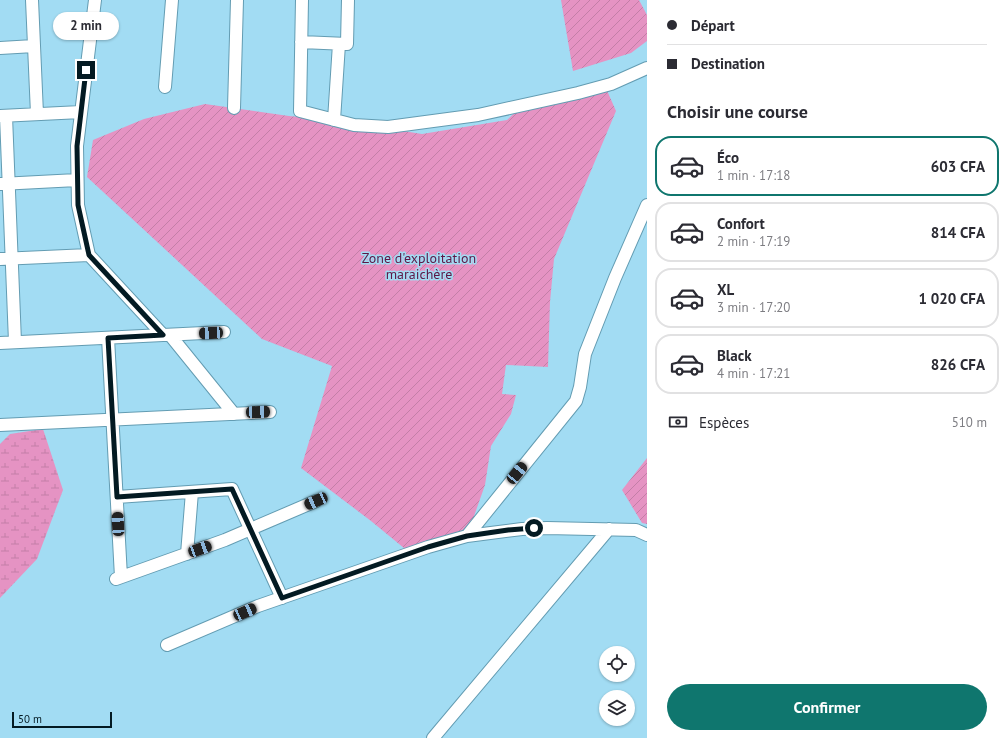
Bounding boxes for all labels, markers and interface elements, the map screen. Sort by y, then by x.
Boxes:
callout: 2 min [53,12,119,40]
text: Départ [691,16,735,35]
text: 2 min [70,17,102,34]
text: Destination [691,54,765,73]
route end [77,61,95,79]
text: Choisir une course [667,100,808,123]
icon: car [669,148,705,184]
text: Éco [717,148,739,167]
text: 603 CFA [931,157,985,176]
text: 1 min · 17:18 [717,167,790,184]
icon: car [669,214,705,250]
text: Confort [717,214,765,233]
text: 814 CFA [931,223,985,242]
text: 2 min · 17:19 [717,233,790,250]
park label: Zone d'exploitation maraichère [362,249,476,283]
icon: car [669,280,705,316]
text: XL [717,280,734,299]
text: 1 020 CFA [919,289,985,308]
text: 3 min · 17:20 [717,299,790,316]
car [199,326,223,340]
icon: car [669,346,705,382]
text: Black [717,346,752,365]
text: 826 CFA [931,355,985,374]
text: 4 min · 17:21 [717,365,790,382]
car [246,406,270,418]
icon: cash [667,411,689,433]
text: Espèces [699,413,749,432]
text: 510 m [952,414,987,431]
car [505,460,529,486]
car [303,491,329,511]
car [111,512,125,536]
route start [525,519,543,537]
car [187,539,213,559]
car [232,602,258,622]
map controls [599,646,635,726]
button: locate [599,646,635,682]
button: Confirmer [667,684,987,730]
button: layers [599,690,635,726]
scale bar [12,710,112,729]
text: 50 m [18,712,42,726]

